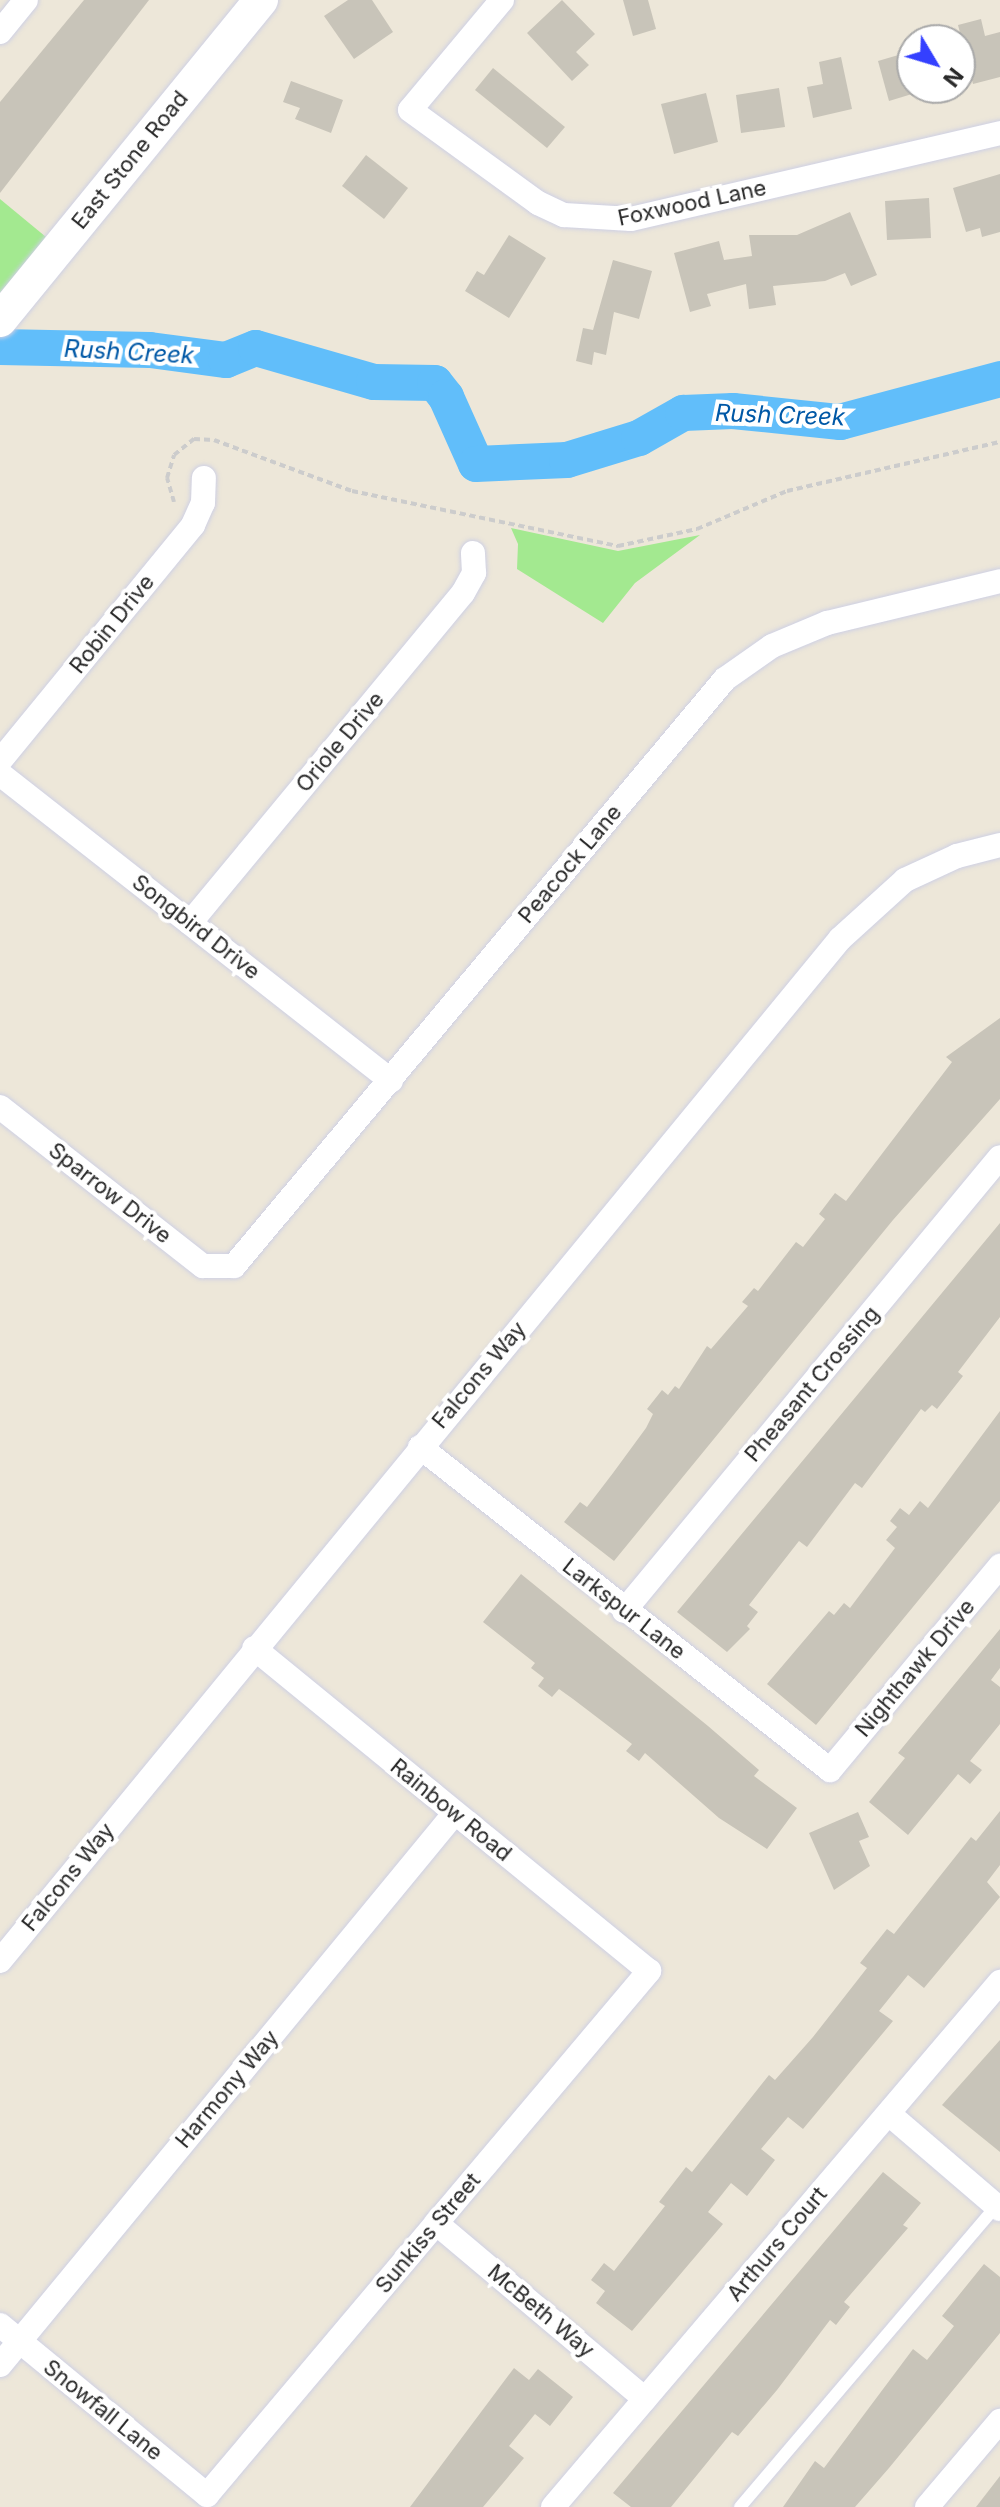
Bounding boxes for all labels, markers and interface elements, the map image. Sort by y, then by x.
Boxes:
north arrow [896,24,976,104]
text: N [938,63,969,92]
street label: East Stone Road [66,86,194,234]
street label: Foxwood Lane [615,174,769,232]
water label: Rush Creek [63,334,195,370]
water label: Rush Creek [714,398,846,432]
street label: Robin Drive [64,569,160,679]
street label: Oriole Drive [290,686,390,798]
street label: Peacock Lane [513,799,627,929]
street label: Songbird Drive [127,869,265,985]
street label: Sparrow Drive [43,1137,177,1249]
street label: Pheasant Crossing [739,1301,885,1467]
street label: Falcons Way [427,1316,531,1434]
street label: Larkspur Lane [557,1553,691,1665]
street label: Nighthawk Drive [850,1594,980,1742]
street label: Rainbow Road [385,1753,517,1867]
street label: Falcons Way [16,1818,120,1936]
street label: Harmony Way [170,2025,284,2153]
street label: Sunkiss Street [370,2167,486,2299]
street label: Arthurs Court [722,2181,832,2307]
street label: McBeth Way [482,2259,600,2363]
street label: Snowfall Lane [38,2354,168,2466]

